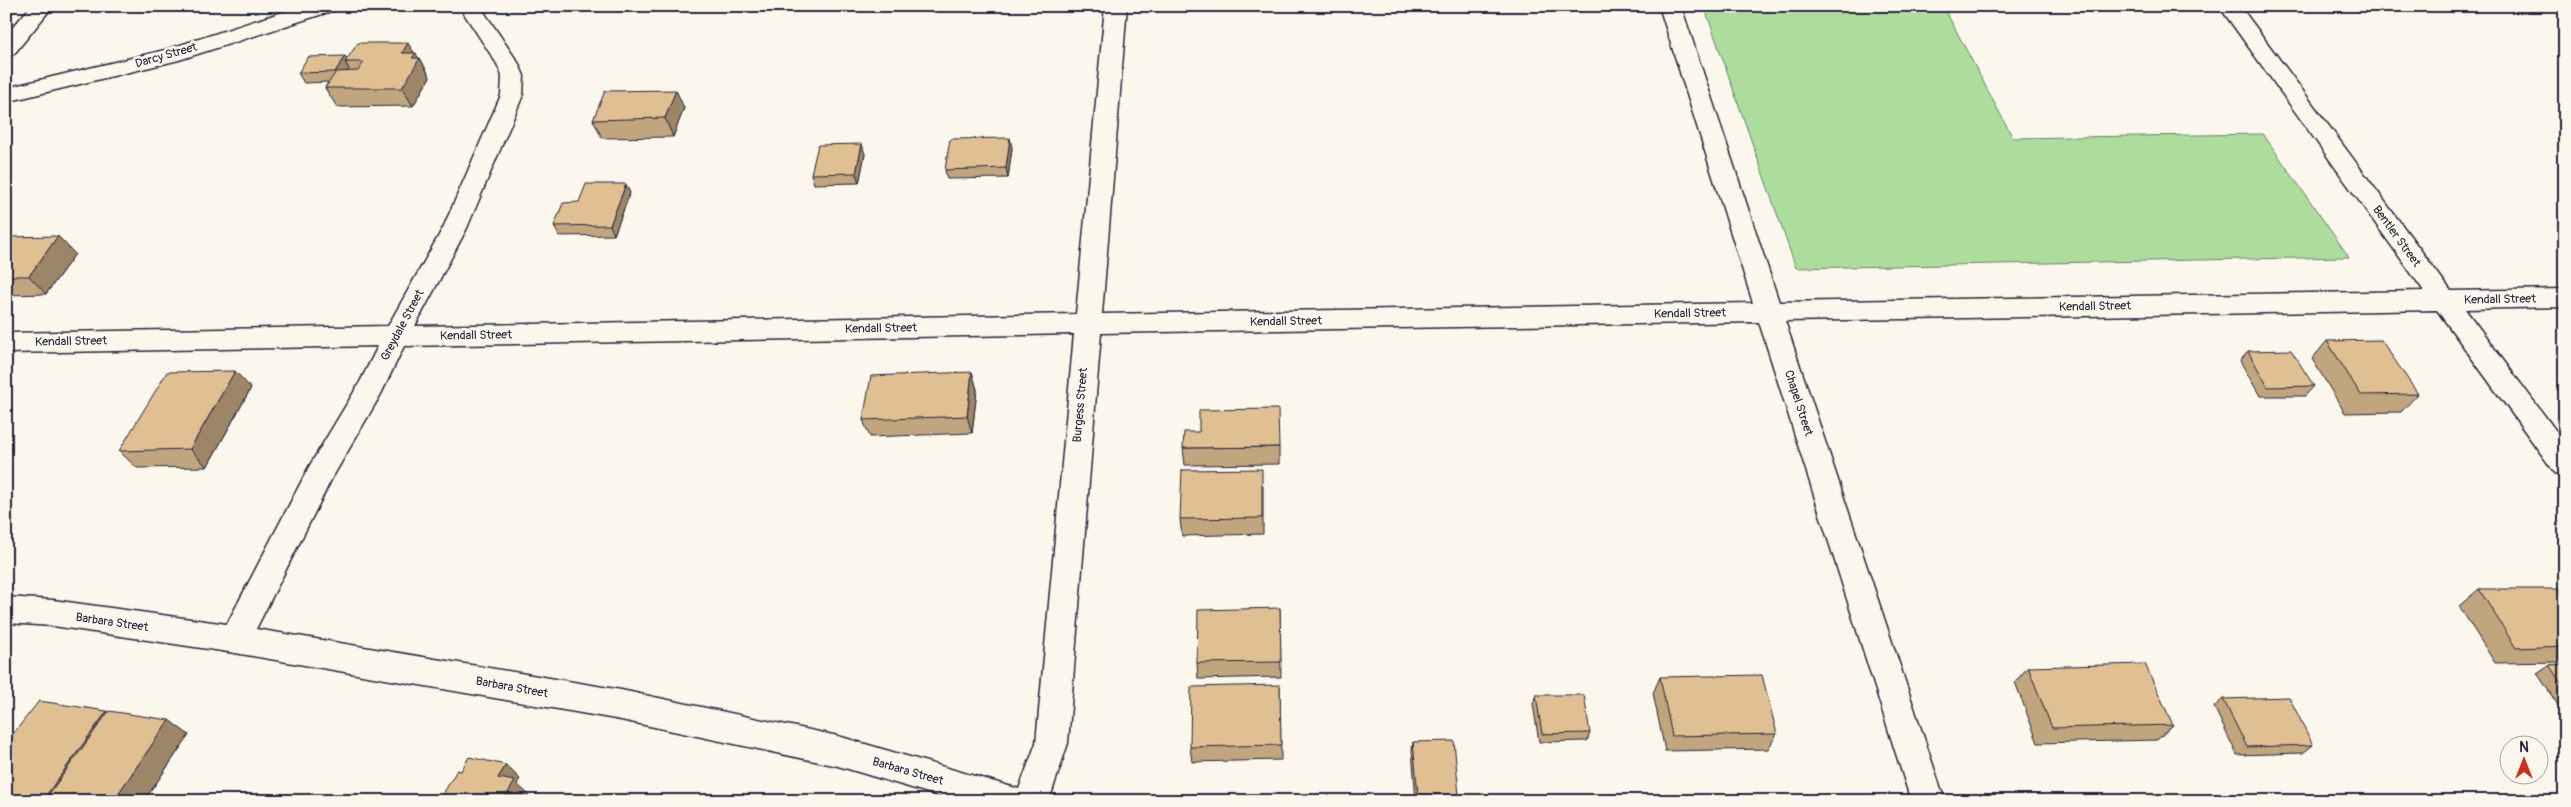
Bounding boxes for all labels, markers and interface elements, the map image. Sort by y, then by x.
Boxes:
street label: Darcy Street [133,39,199,71]
street label: Bentler Street [2369,203,2424,270]
street label: Greydale Street [377,287,428,363]
street label: Kendall Street [2464,291,2536,308]
street label: Kendall Street [2059,298,2131,315]
street label: Kendall Street [1654,305,1726,322]
street label: Kendall Street [1250,313,1322,330]
street label: Kendall Street [845,320,917,337]
street label: Kendall Street [440,327,512,344]
street label: Kendall Street [35,333,107,350]
street label: Burgess Street [1070,367,1091,443]
street label: Chapel Street [1781,368,1816,438]
street label: Barbara Street [75,610,149,635]
street label: Barbara Street [475,674,549,701]
north arrow [2498,734,2548,784]
text: N [2519,739,2529,756]
street label: Barbara Street [871,754,945,789]

